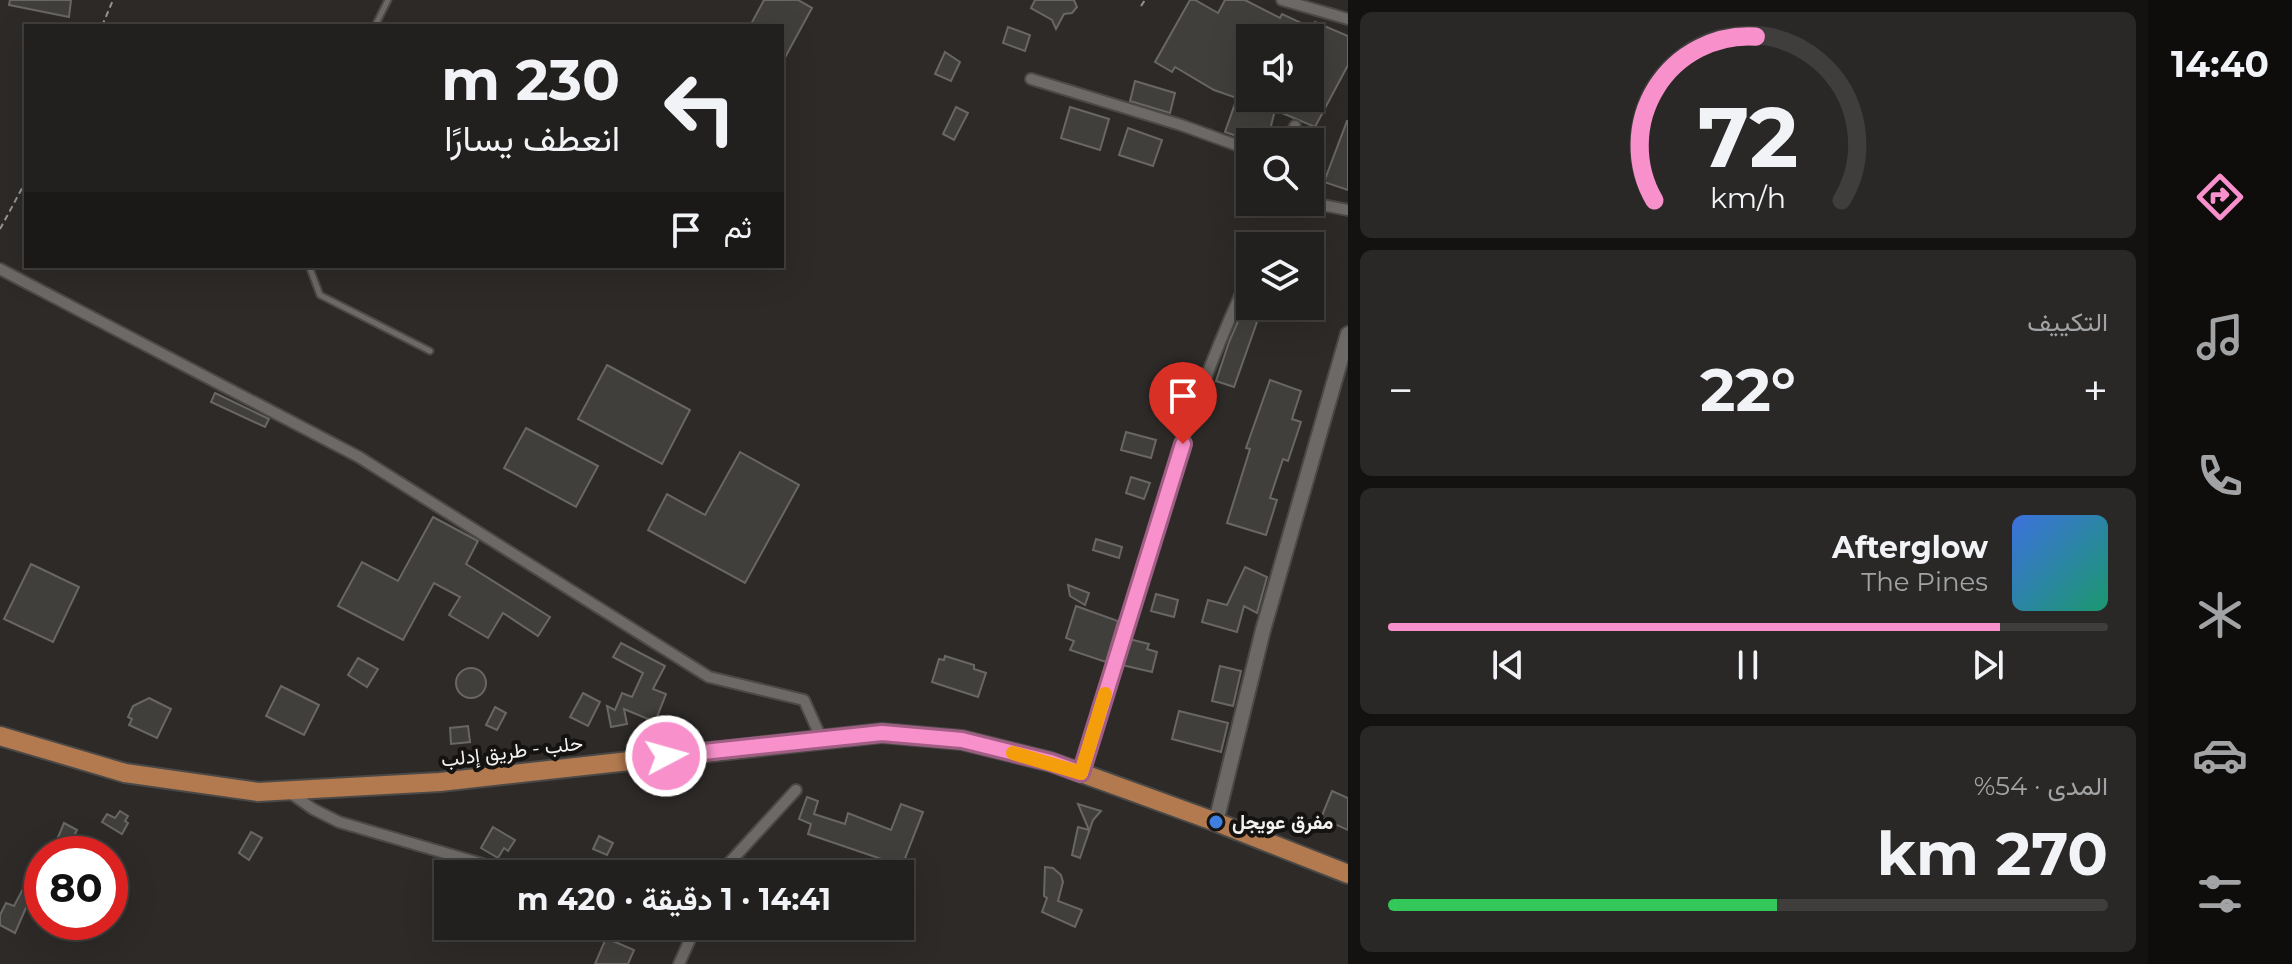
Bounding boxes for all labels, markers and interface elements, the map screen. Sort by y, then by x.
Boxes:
map controls [1236,24,1324,320]
button: sound [1236,24,1324,112]
text: 14:40 [2171,42,2269,86]
text: 230 m [441,46,620,114]
icon: left [648,56,752,160]
text: 72 [1698,86,1798,188]
text: انعطف يسارًا [444,116,620,160]
button: search [1236,128,1324,216]
icon: directions [2192,169,2248,225]
text: km/h [1710,180,1786,215]
icon: arrive [664,208,708,252]
text: ثم [724,209,752,246]
button: layers [1236,232,1324,320]
text: التكييف [2027,306,2108,338]
icon: music [2192,309,2248,365]
text: 22° [1700,353,1796,426]
pin [1149,362,1217,444]
text: − [1388,363,1413,417]
text: + [2083,363,2108,417]
icon: arrive [1161,374,1205,418]
icon: phone [2192,448,2248,504]
text: Afterglow [1832,529,1988,566]
text: The Pines [1861,566,1988,598]
icon: climate [2192,587,2248,643]
icon: previous [1486,643,1530,687]
icon: pause [1726,643,1770,687]
icon: next [1966,643,2010,687]
position arrow [624,714,708,798]
icon: car [2192,727,2248,783]
street label: حلب - طريق إدلب [440,730,584,773]
text: المدى · 54% [1974,770,2108,802]
place label: مفرق عويجل [1232,810,1334,835]
marker: مفرق عويجل [1207,813,1225,831]
text: 270 km [1877,817,2108,890]
speed limit sign: 80 [24,836,128,940]
icon: filters [2192,866,2248,922]
text: 14:41 · 1 دقيقة · 420 m [517,881,831,918]

